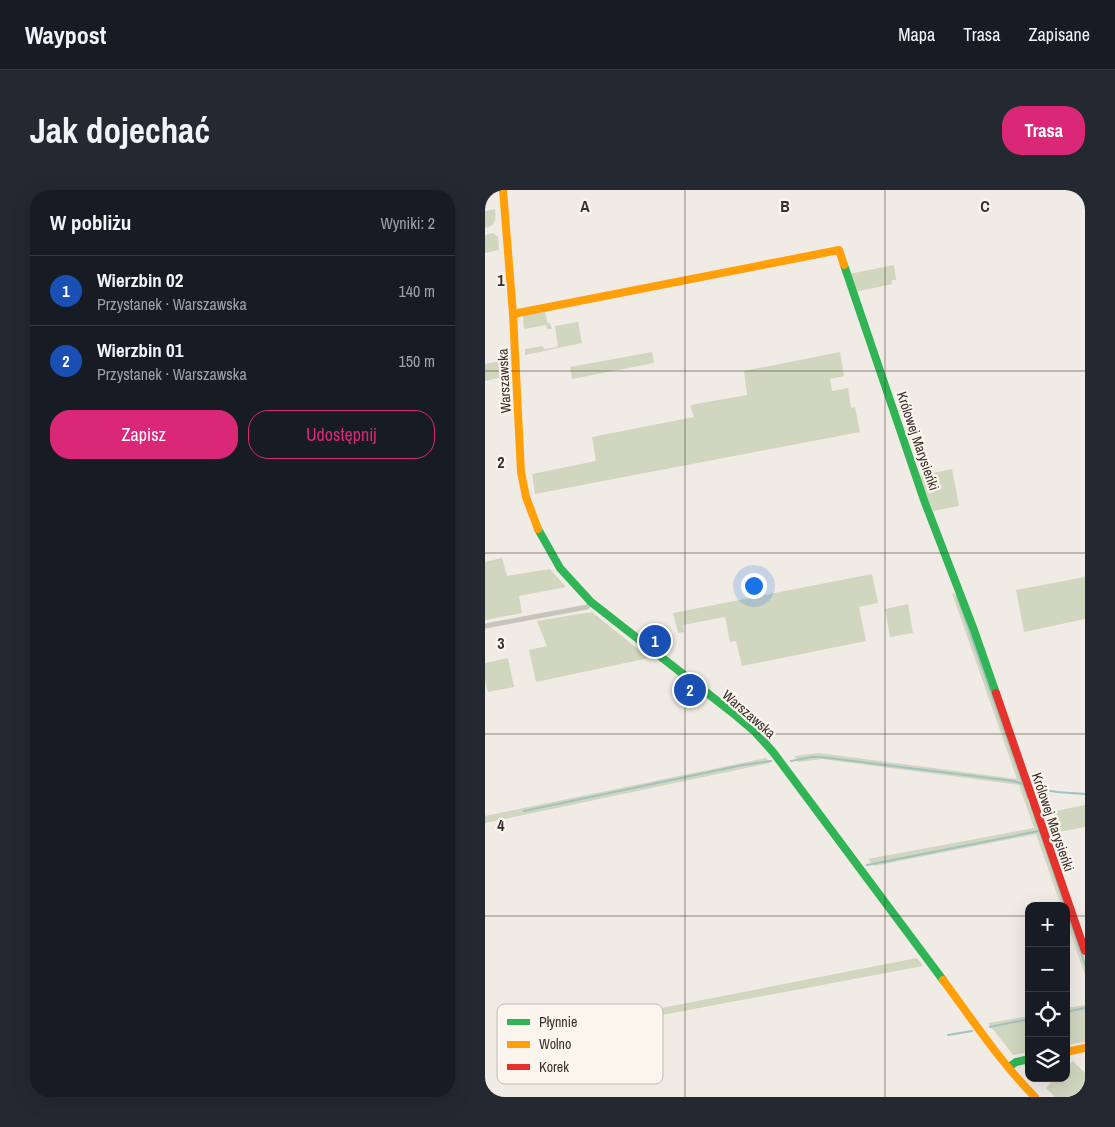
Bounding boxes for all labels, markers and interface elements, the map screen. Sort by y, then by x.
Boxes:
text: Waypost [25,19,106,51]
text: Mapa [898,22,935,47]
text: Trasa [963,22,1000,47]
text: Zapisane [1028,22,1090,47]
button: Trasa [1002,106,1085,155]
text: Jak dojechać [30,107,210,154]
text: A [580,195,590,217]
text: B [780,195,790,217]
text: C [980,195,990,217]
text: W pobliżu [50,208,131,237]
text: Wyniki: 2 [380,212,435,234]
text: Wierzbin 02 [97,267,183,293]
text: 1 [497,269,505,291]
text: 1 [62,280,70,302]
text: 140 m [399,280,435,302]
text: Przystanek · Warszawska [97,293,247,315]
text: Wierzbin 01 [97,337,183,363]
street label: Warszawska [493,348,515,414]
text: 2 [62,350,70,372]
text: 150 m [399,350,435,372]
text: Przystanek · Warszawska [97,363,247,385]
street label: Królowej Marysieńki [893,389,943,493]
button: Zapisz [50,410,238,459]
button: Udostępnij [248,410,435,459]
text: 2 [497,451,505,473]
your location [741,573,767,599]
pin: 1 [639,622,671,660]
text: 3 [497,632,505,654]
pin: 2 [674,671,706,709]
street label: Warszawska [719,686,780,742]
street label: Królowej Marysieńki [1028,770,1078,874]
text: 4 [497,814,505,836]
map controls [1025,902,1070,1082]
button: + [1025,902,1070,947]
button: − [1025,947,1070,992]
button: locate [1025,992,1070,1037]
legend [497,1004,663,1084]
text: Płynnie [539,1013,577,1031]
text: Wolno [539,1035,571,1053]
button: layers [1025,1037,1070,1082]
text: Korek [539,1058,569,1076]

